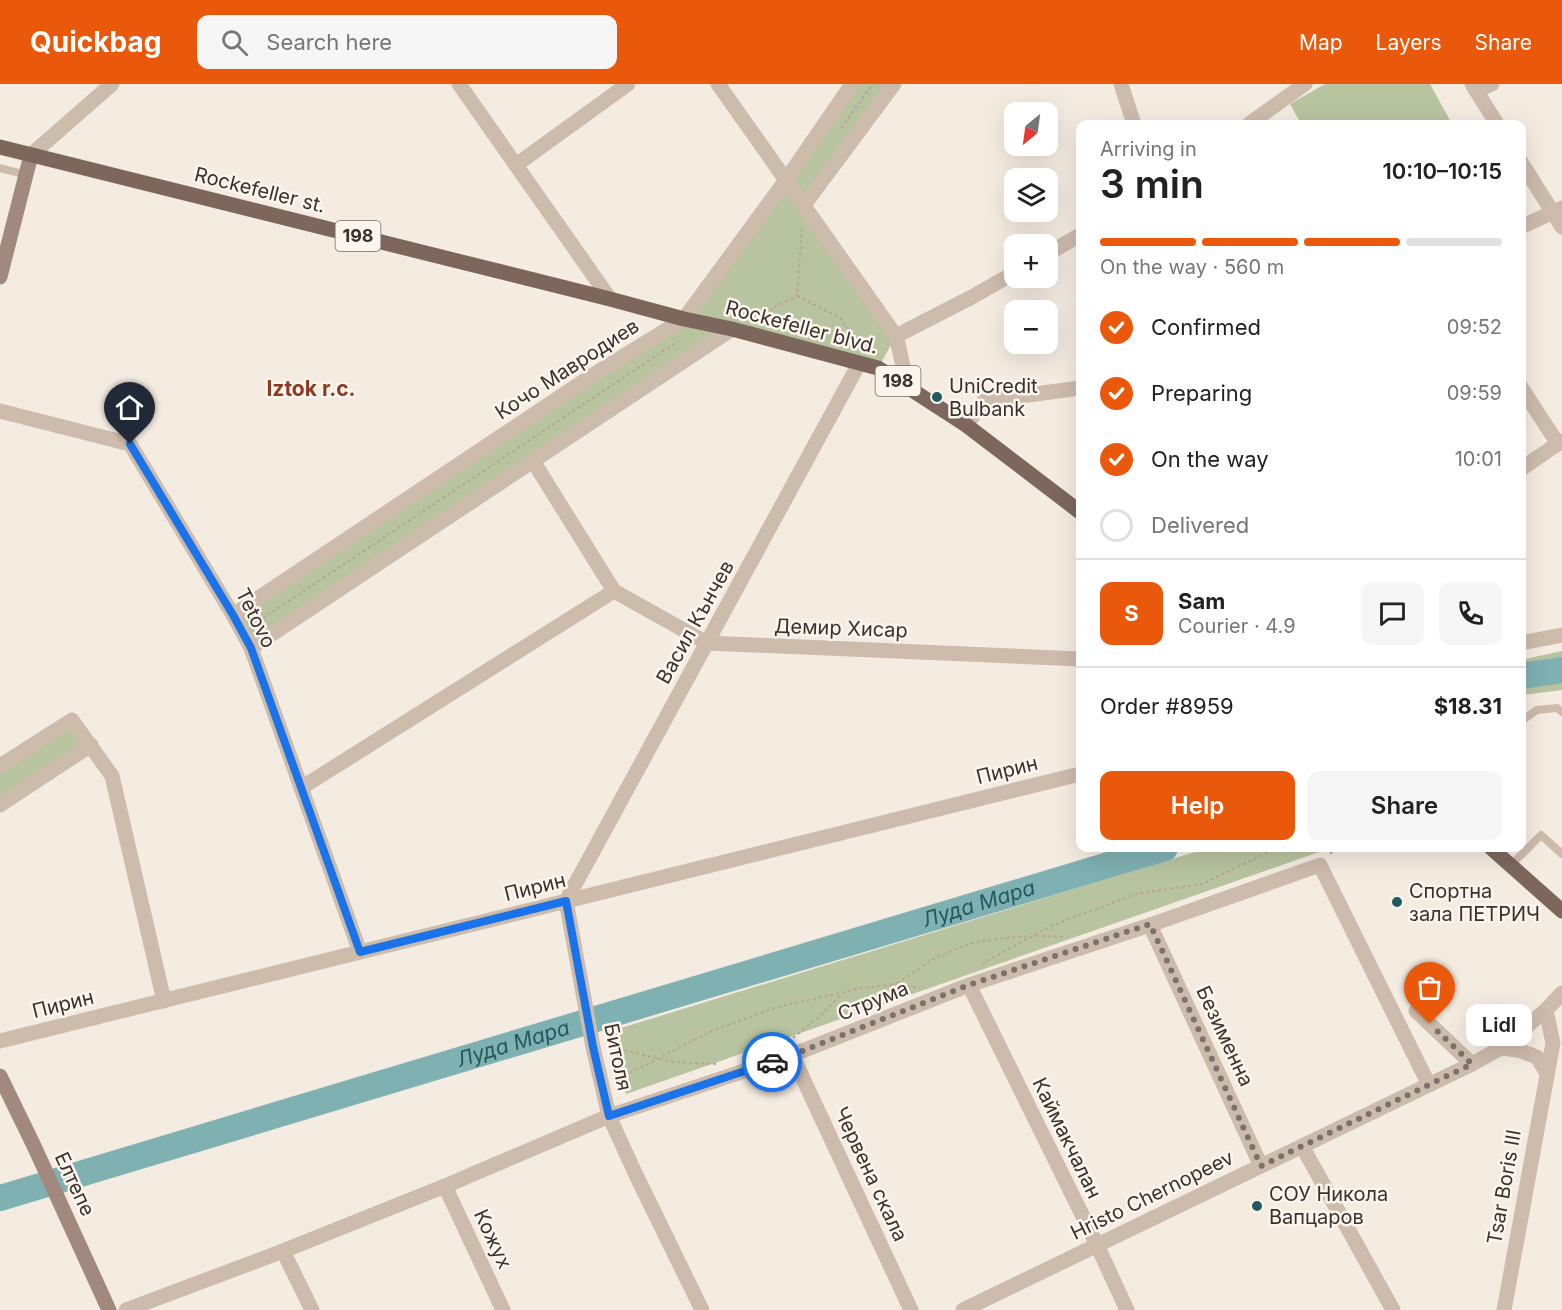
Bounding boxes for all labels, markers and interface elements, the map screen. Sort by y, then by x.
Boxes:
search box [197,15,617,69]
text: Quickbag [30,25,161,59]
icon: search [218,26,251,59]
text: Search here [266,29,392,55]
text: Map [1299,30,1343,55]
text: Layers [1376,30,1442,55]
text: Share [1475,30,1532,55]
north arrow [1004,102,1058,156]
map controls [1004,102,1058,354]
text: Arriving in [1100,137,1197,161]
text: 10:10–10:15 [1382,158,1502,184]
text: 3 min [1100,160,1204,207]
street label: Rockefeller st. [192,162,328,218]
button: layers [1004,168,1058,222]
road number: 198 [336,221,380,251]
button: + [1004,234,1058,288]
text: On the way · 560 m [1100,255,1284,279]
street label: Rockefeller blvd. [723,295,881,359]
button: − [1004,300,1058,354]
icon: check [1100,311,1133,344]
street label: Кочо Мавродиев [491,314,643,424]
text: Confirmed [1151,314,1261,340]
text: 09:52 [1447,315,1502,339]
road number: 198 [876,366,920,396]
place label: UniCredit Bulbank [949,374,1038,421]
district label: Iztok r.c. [266,376,356,401]
icon: check [1100,377,1133,410]
text: Preparing [1151,380,1252,406]
text: 09:59 [1447,381,1502,405]
pin [104,382,155,444]
marker: UniCredit Bulbank [930,390,944,404]
icon: home [113,391,146,424]
icon: check [1100,443,1133,476]
text: On the way [1151,446,1269,472]
text: 10:01 [1455,447,1502,471]
text: Delivered [1151,512,1249,538]
street label: Васил Кънчев [651,556,739,688]
button: chat [1361,582,1424,645]
button: phone [1439,582,1502,645]
street label: Tetovo [231,584,281,652]
text: Sam [1178,588,1225,614]
text: S [1124,600,1139,626]
street label: Демир Хисар [774,614,908,642]
text: Courier · 4.9 [1178,614,1296,638]
text: Order #8959 [1100,693,1234,719]
text: $18.31 [1434,693,1502,719]
street label: Пирин [974,751,1040,789]
button: Help [1100,771,1295,840]
button: Share [1307,771,1502,840]
street label: Пирин [502,868,568,906]
water label: Луда Мара [919,875,1038,932]
place label: Спортна зала ПЕТРИЧ [1409,879,1540,926]
marker: Спортна зала ПЕТРИЧ [1390,895,1404,909]
pin [1404,962,1455,1024]
icon: bag [1413,971,1446,1004]
street label: Струма [834,976,912,1026]
street label: Безименна [1191,982,1259,1090]
street label: Пирин [30,985,96,1023]
callout: Lidl [1466,1003,1532,1045]
text: Lidl [1482,1013,1516,1037]
water label: Луда Мара [454,1015,573,1072]
street label: Битоля [599,1021,637,1093]
courier [742,1032,802,1092]
icon: car [756,1046,789,1079]
street label: Каймакчалан [1027,1074,1107,1202]
street label: Червена скала [829,1103,913,1245]
street label: Tsar Boris III [1482,1128,1526,1246]
street label: Hristo Chernopeev [1067,1145,1237,1245]
street label: Елтепе [50,1148,100,1220]
place label: СОУ Никола Вапцаров [1269,1182,1388,1229]
marker: СОУ Никола Вапцаров [1250,1199,1264,1213]
street label: Кожух [469,1206,517,1272]

